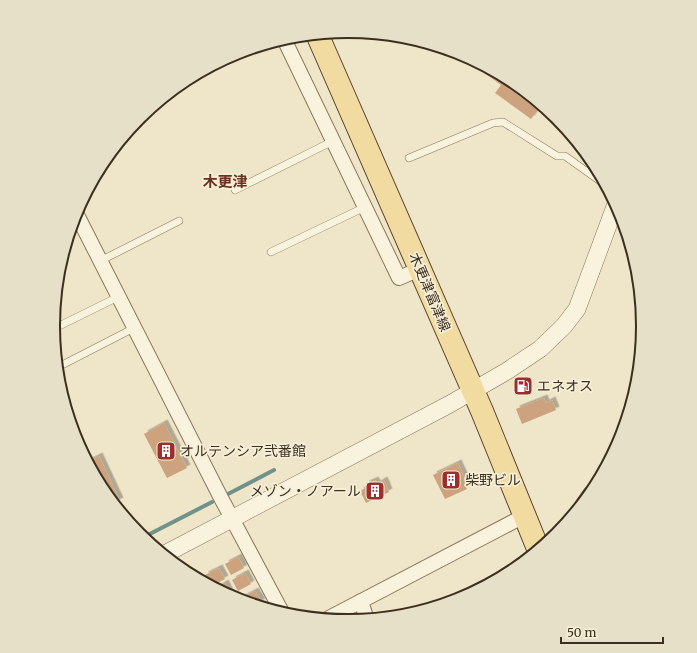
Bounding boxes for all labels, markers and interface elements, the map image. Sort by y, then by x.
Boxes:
district label: 木更津 [202,172,248,191]
street label: 木更津富津線 [405,250,455,334]
fuel station icon: エネオス [512,375,534,397]
place label: エネオス [537,377,593,395]
building icon: オルテンシア弐番館 [155,440,177,462]
place label: オルテンシア弐番館 [180,442,306,460]
building icon: 柴野ビル [440,469,462,491]
place label: 柴野ビル [465,471,521,489]
building icon: メゾン・ノアール [364,480,386,502]
place label: メゾン・ノアール [250,482,361,500]
scale bar [561,619,663,645]
text: 50 m [567,625,596,640]

